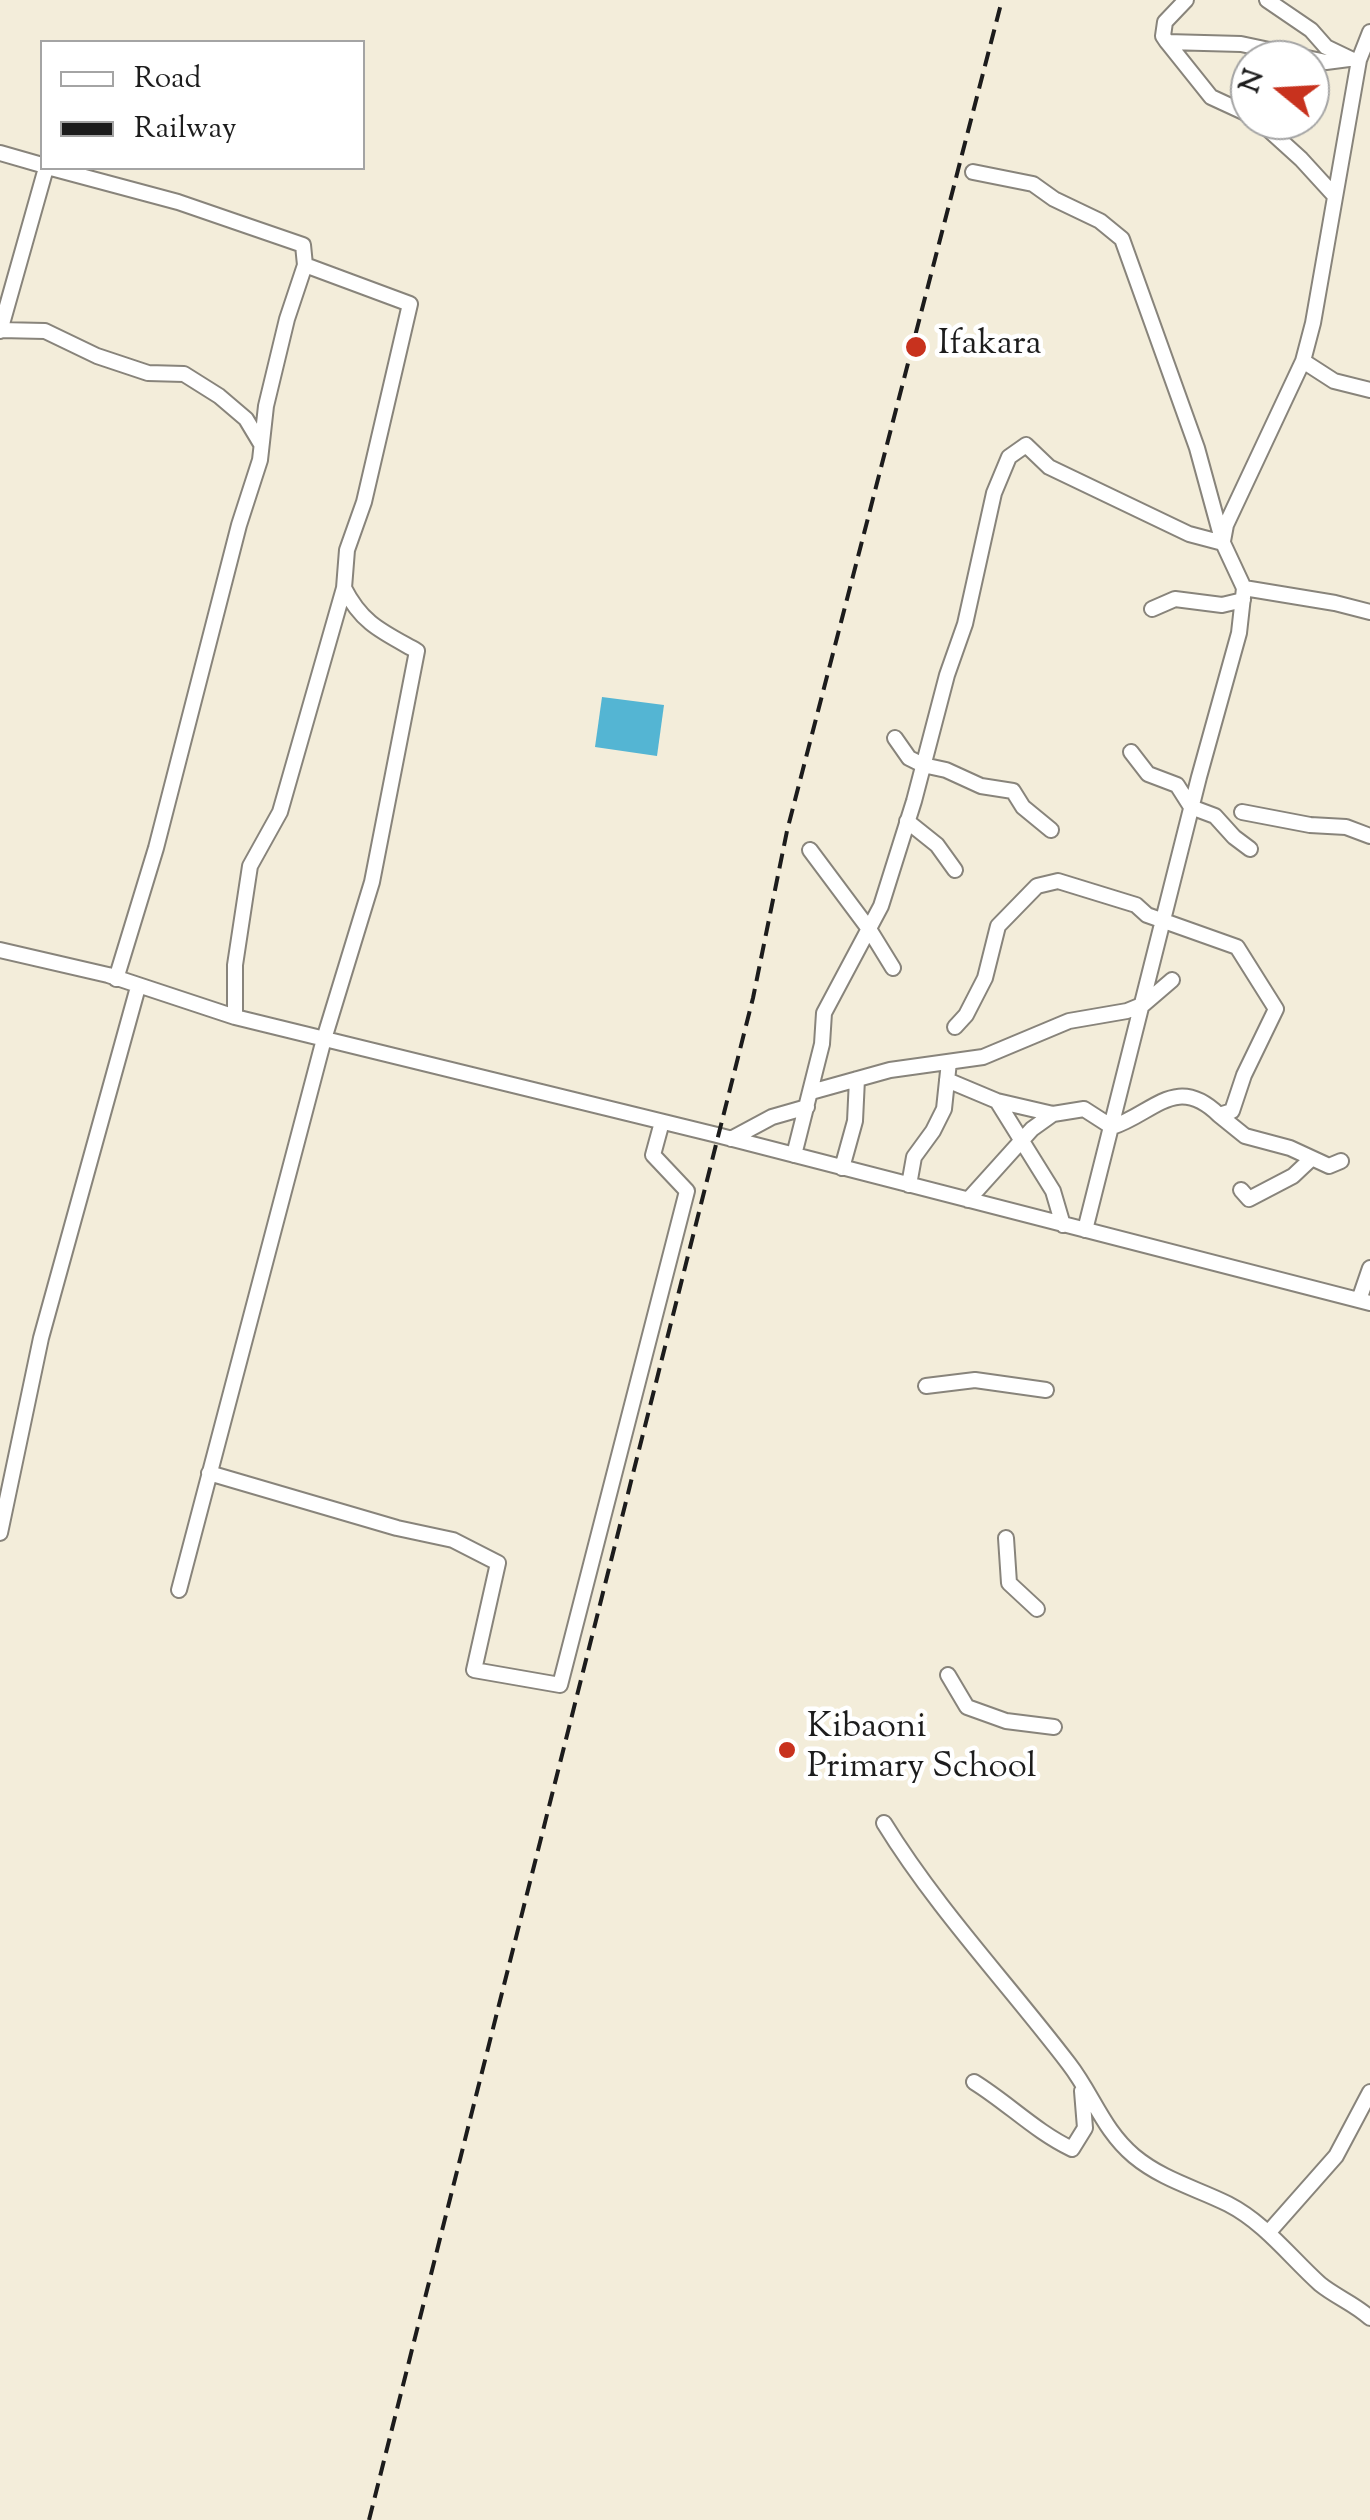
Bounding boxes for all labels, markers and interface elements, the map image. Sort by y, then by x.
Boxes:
legend [40,40,365,170]
north arrow [1230,40,1330,140]
text: Road [134,58,201,101]
text: N [1231,65,1276,98]
text: Railway [134,108,237,151]
place label: Ifakara [938,326,1042,368]
marker: Ifakara [903,334,929,360]
place label: Kibaoni Primary School [807,1709,1036,1791]
marker: Kibaoni Primary School [776,1739,798,1761]

